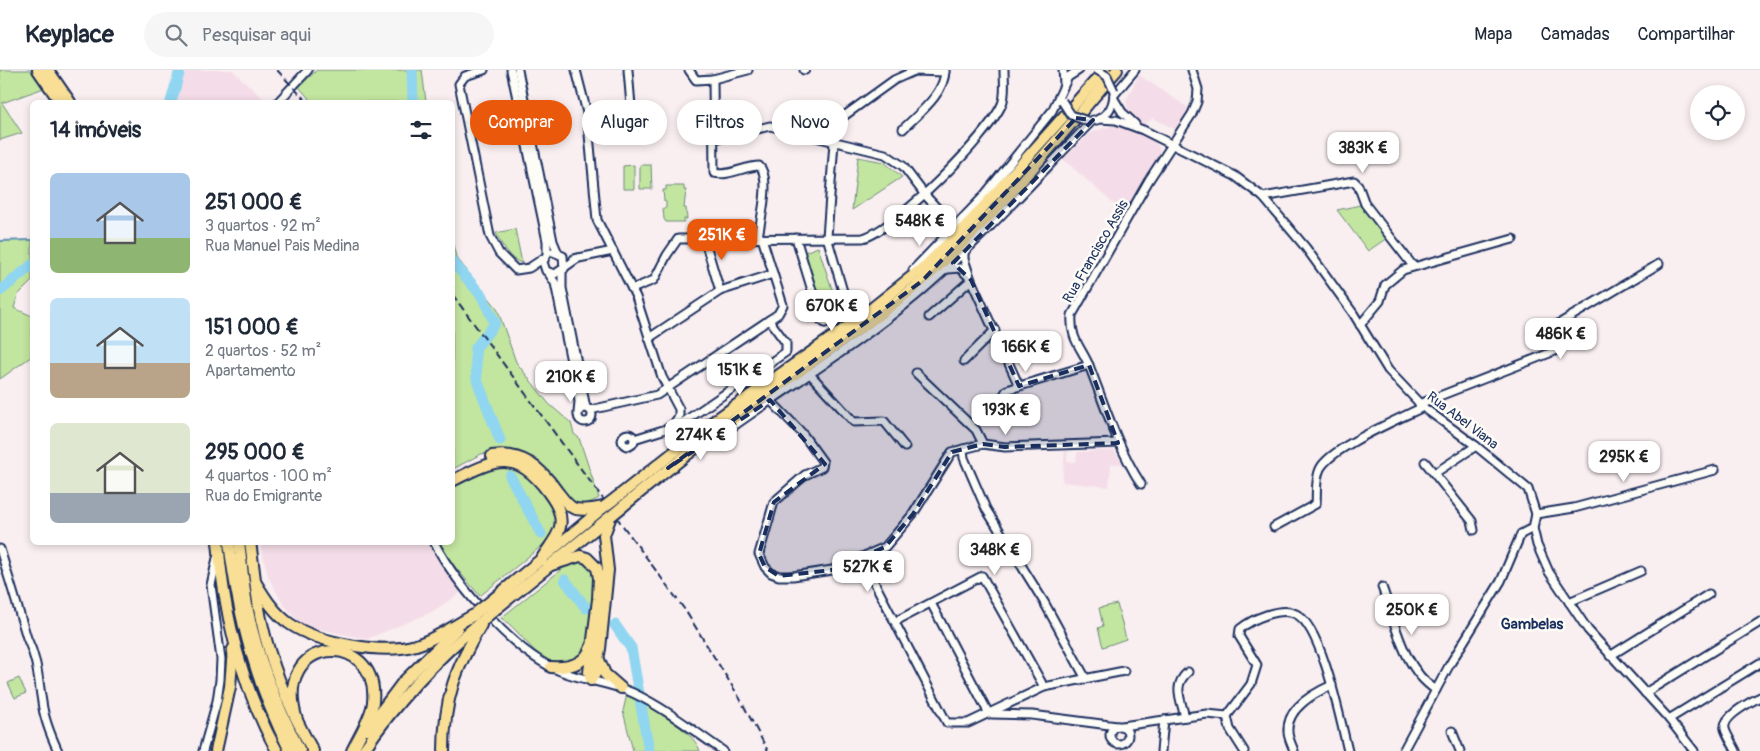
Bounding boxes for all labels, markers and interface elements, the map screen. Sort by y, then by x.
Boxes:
search box [144,12,494,57]
text: Keyplace [25,20,114,49]
icon: search [162,21,190,49]
text: Pesquisar aqui [202,23,311,47]
text: Mapa [1474,23,1512,46]
text: Camadas [1540,23,1610,46]
text: Compartilhar [1638,23,1735,46]
map controls [1690,85,1745,140]
button: locate [1690,85,1745,140]
chip: Comprar [470,100,572,145]
chip: Alugar [582,100,667,145]
chip: Filtros [677,100,762,145]
chip: Novo [772,100,848,145]
icon: filters [407,116,435,144]
text: 14 imóveis [50,117,141,144]
pin: 383K € [1322,132,1404,174]
text: 383K € [1338,138,1388,158]
text: 251 000 € [205,189,302,216]
icon: home [90,193,150,253]
street label: Rua Francisco Assis [1059,196,1132,306]
pin: 548K € [879,204,961,247]
text: 548K € [895,211,945,231]
text: 3 quartos · 92 m² [205,216,321,236]
pin: 251K € [681,218,763,261]
text: 251K € [698,225,746,245]
text: Rua Manuel Pais Medina [205,236,360,256]
pin: 670K € [791,290,873,332]
text: 670K € [806,296,858,316]
text: 151 000 € [205,314,299,341]
icon: home [90,318,150,378]
pin: 486K € [1520,318,1602,360]
text: 486K € [1536,324,1586,344]
pin: 166K € [985,330,1067,373]
text: 166K € [1002,337,1050,357]
text: 2 quartos · 52 m² [205,341,321,361]
pin: 151K € [699,354,781,396]
pin: 210K € [530,360,612,403]
text: 151K € [718,360,762,380]
text: Apartamento [205,361,296,381]
text: 210K € [546,367,596,387]
street label: Rua Abel Viana [1424,388,1502,453]
pin: 193K € [965,394,1047,436]
text: 193K € [982,400,1030,420]
pin: 274K € [660,418,742,461]
text: 274K € [676,425,726,445]
text: 295 000 € [205,439,305,466]
pin: 295K € [1583,440,1665,483]
icon: home [90,443,150,503]
text: 295K € [1599,447,1649,467]
text: 4 quartos · 100 m² [205,466,332,486]
text: Rua do Emigrante [205,486,322,506]
pin: 348K € [954,534,1036,576]
text: 348K € [970,540,1020,560]
pin: 527K € [827,550,909,593]
text: 527K € [843,557,893,577]
pin: 250K € [1371,594,1453,636]
text: 250K € [1386,600,1438,620]
district label: Gambelas [1501,615,1563,634]

